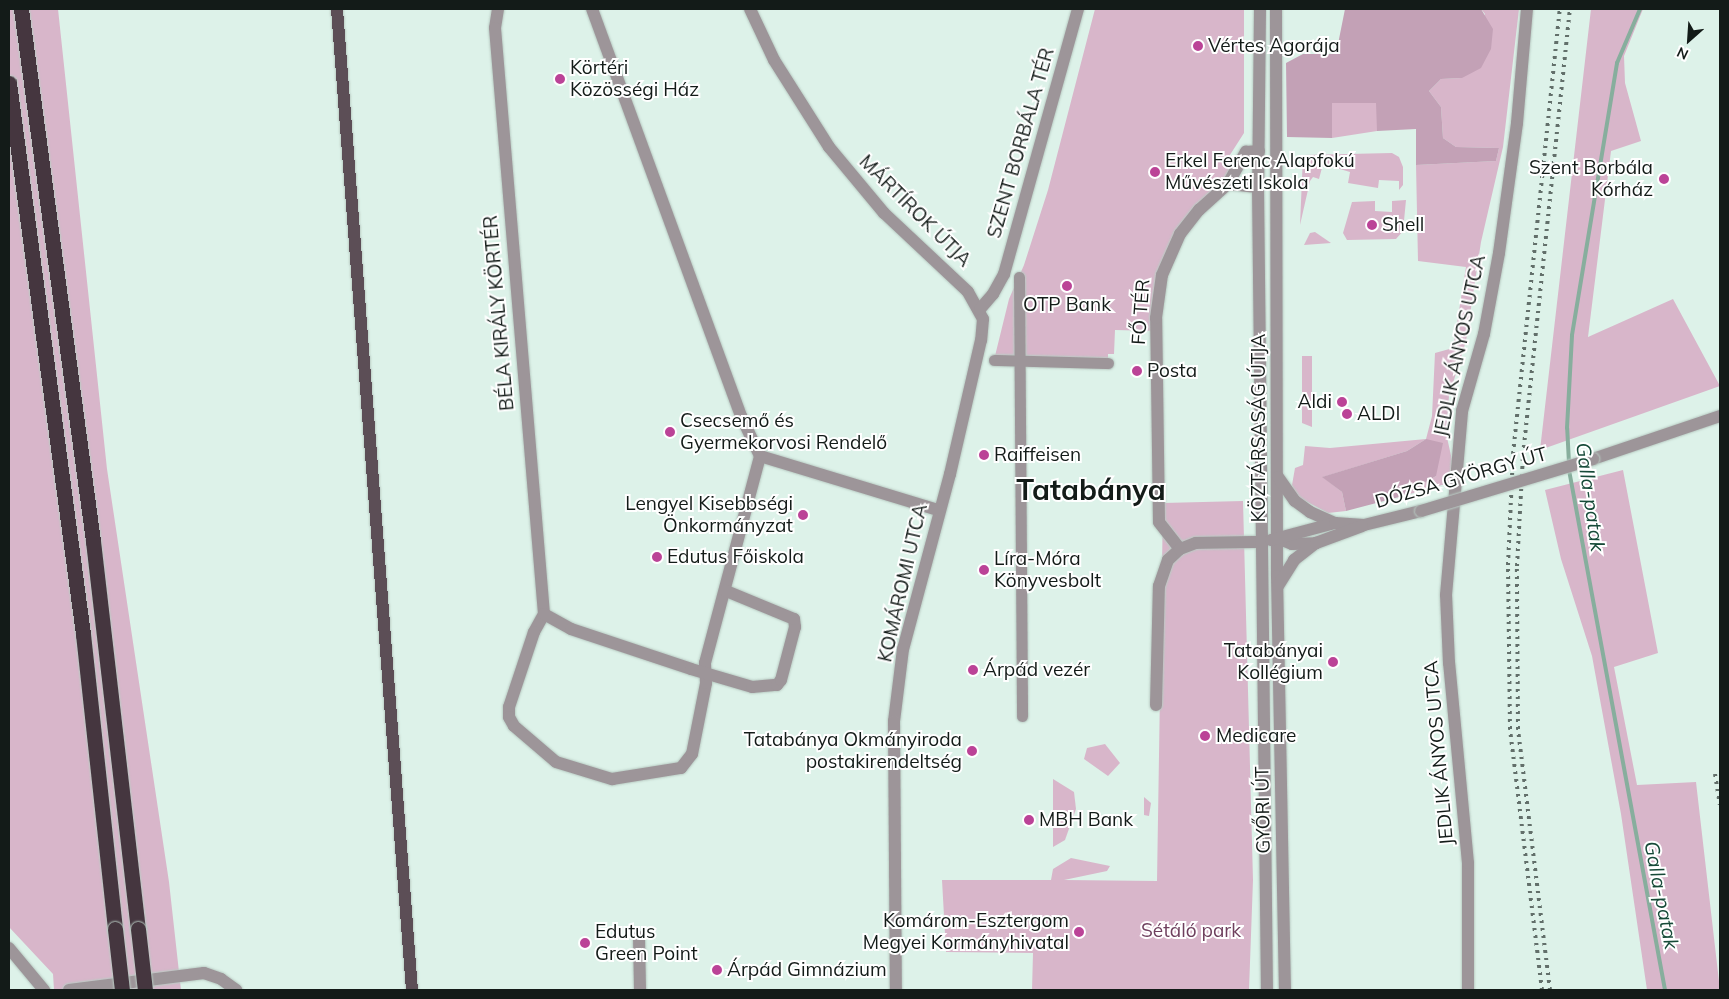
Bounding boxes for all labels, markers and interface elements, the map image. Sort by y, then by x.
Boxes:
north arrow [1664,15,1714,65]
place label: Vértes Agorája [1208,35,1340,57]
marker: Vértes Agorája [1192,40,1204,52]
text: N [1674,43,1691,64]
street label: SZENT BORBÁLA TÉR [983,45,1059,241]
place label: Körtéri Közösségi Ház [570,57,699,101]
marker: Körtéri Közösségi Ház [554,73,566,85]
street label: MÁRTÍROK ÚTJA [854,150,976,272]
place label: Erkel Ferenc Alapfokú Művészeti Iskola [1165,150,1355,194]
place label: Szent Borbála Kórház [1529,157,1653,201]
marker: Erkel Ferenc Alapfokú Művészeti Iskola [1149,166,1161,178]
marker: Szent Borbála Kórház [1657,172,1671,186]
street label: BÉLA KIRÁLY KÖRTÉR [479,214,519,412]
place label: Shell [1382,214,1424,236]
marker: Shell [1366,219,1378,231]
street label: JEDLIK ÁNYOS UTCA [1430,253,1490,439]
street label: FŐ TÉR [1127,278,1155,346]
marker: OTP Bank [1061,280,1073,292]
place label: OTP Bank [1023,294,1111,316]
street label: KÖZTÁRSASÁG ÚTJA [1248,334,1270,522]
place label: Posta [1147,360,1197,382]
marker: Posta [1131,365,1143,377]
place label: Aldi [1298,391,1332,413]
marker: Aldi [1336,396,1348,408]
place label: ALDI [1357,403,1400,425]
marker: ALDI [1341,408,1353,420]
place label: Csecsemő és Gyermekorvosi Rendelő [680,410,887,454]
marker: Csecsemő és Gyermekorvosi Rendelő [664,426,676,438]
water label: Galla-patak [1571,441,1611,553]
street label: DÓZSA GYÖRGY ÚT [1372,443,1550,513]
place label: Raiffeisen [994,444,1081,466]
marker: Raiffeisen [978,449,990,461]
district label: Tatabánya [1016,473,1166,507]
place label: Lengyel Kisebbségi Önkormányzat [625,493,793,537]
street label: KOMÁROMI UTCA [874,502,932,664]
marker: Lengyel Kisebbségi Önkormányzat [797,509,809,521]
place label: Edutus Főiskola [667,546,804,568]
place label: Líra-Móra Könyvesbolt [994,548,1101,592]
marker: Edutus Főiskola [651,551,663,563]
marker: Líra-Móra Könyvesbolt [978,564,990,576]
place label: Tatabányai Kollégium [1224,640,1323,684]
marker: Tatabányai Kollégium [1327,656,1339,668]
place label: Árpád vezér [983,659,1090,681]
street label: JEDLIK ÁNYOS UTCA [1420,660,1458,846]
marker: Árpád vezér [967,664,979,676]
place label: Medicare [1216,725,1296,747]
place label: Tatabánya Okmányiroda postakirendeltség [744,729,962,773]
marker: Medicare [1198,729,1212,743]
marker: Tatabánya Okmányiroda postakirendeltség [966,745,978,757]
street label: GYŐRI ÚT [1251,766,1275,854]
place label: MBH Bank [1039,809,1133,831]
marker: MBH Bank [1023,814,1035,826]
water label: Galla-patak [1640,839,1684,951]
place label: Komárom-Esztergom Megyei Kormányhivatal [863,910,1069,954]
park label: Sétáló park [1141,920,1241,942]
place label: Edutus Green Point [595,921,698,965]
marker: Komárom-Esztergom Megyei Kormányhivatal [1073,926,1085,938]
marker: Edutus Green Point [579,937,591,949]
place label: Árpád Gimnázium [727,959,887,981]
marker: Árpád Gimnázium [711,964,723,976]

